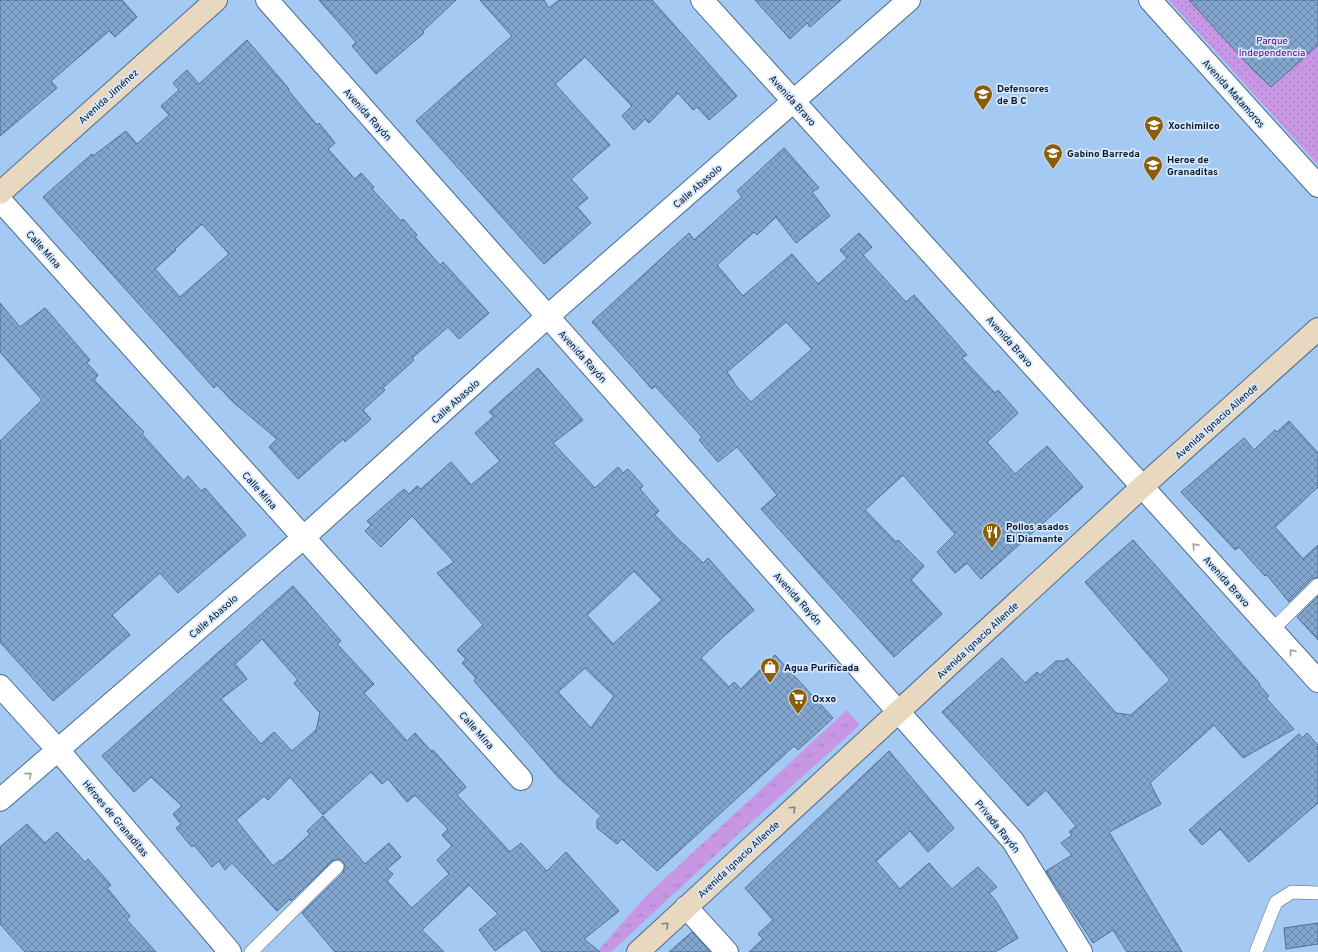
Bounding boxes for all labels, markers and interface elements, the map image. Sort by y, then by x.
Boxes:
park label: Parque Independencia [1239,35,1305,60]
street label: Avenida Matamoros [1199,57,1267,131]
street label: Avenida Jiménez [76,67,142,127]
street label: Avenida Bravo [766,73,819,130]
school or university icon: Defensores de B C [972,83,994,111]
place label: Defensores de B C [997,83,1049,108]
street label: Avenida Rayón [340,86,394,144]
school or university icon: Xochimilco [1143,114,1165,142]
place label: Xochimilco [1168,120,1220,133]
school or university icon: Gabino Barreda [1042,142,1064,170]
place label: Gabino Barreda [1067,148,1140,161]
school or university icon: Heroe de Granaditas [1142,154,1164,182]
place label: Heroe de Granaditas [1167,154,1218,179]
street label: Calle Abasolo [671,162,725,212]
street label: Calle Mina [23,228,63,272]
street label: Avenida Bravo [983,314,1036,371]
street label: Avenida Rayón [555,328,609,386]
street label: Calle Abasolo [429,377,483,427]
street label: Avenida Ignacio Allende [1173,381,1261,463]
street label: Calle Mina [239,469,279,513]
restaurant icon: Pollos asados El Diamante [981,521,1003,549]
place label: Pollos asados El Diamante [1006,521,1069,546]
one-way arrow [1193,543,1200,551]
street label: Avenida Bravo [1200,554,1253,611]
street label: Avenida Rayón [770,570,824,628]
street label: Calle Abasolo [187,592,241,642]
street label: Avenida Ignacio Allende [934,600,1022,682]
one-way arrow [1290,650,1297,657]
shop icon: Agua Purificada [759,656,781,684]
place label: Agua Purificada [784,662,859,675]
supermarket icon: Oxxo [787,687,809,715]
place label: Oxxo [812,693,836,706]
street label: Calle Mina [456,709,496,753]
one-way arrow [24,772,32,780]
street label: Héroes de Granaditas [79,778,151,860]
street label: Privada Rayón [971,798,1022,856]
one-way arrow [788,806,796,814]
street label: Avenida Ignacio Allende [695,819,783,901]
one-way arrow [661,923,669,930]

